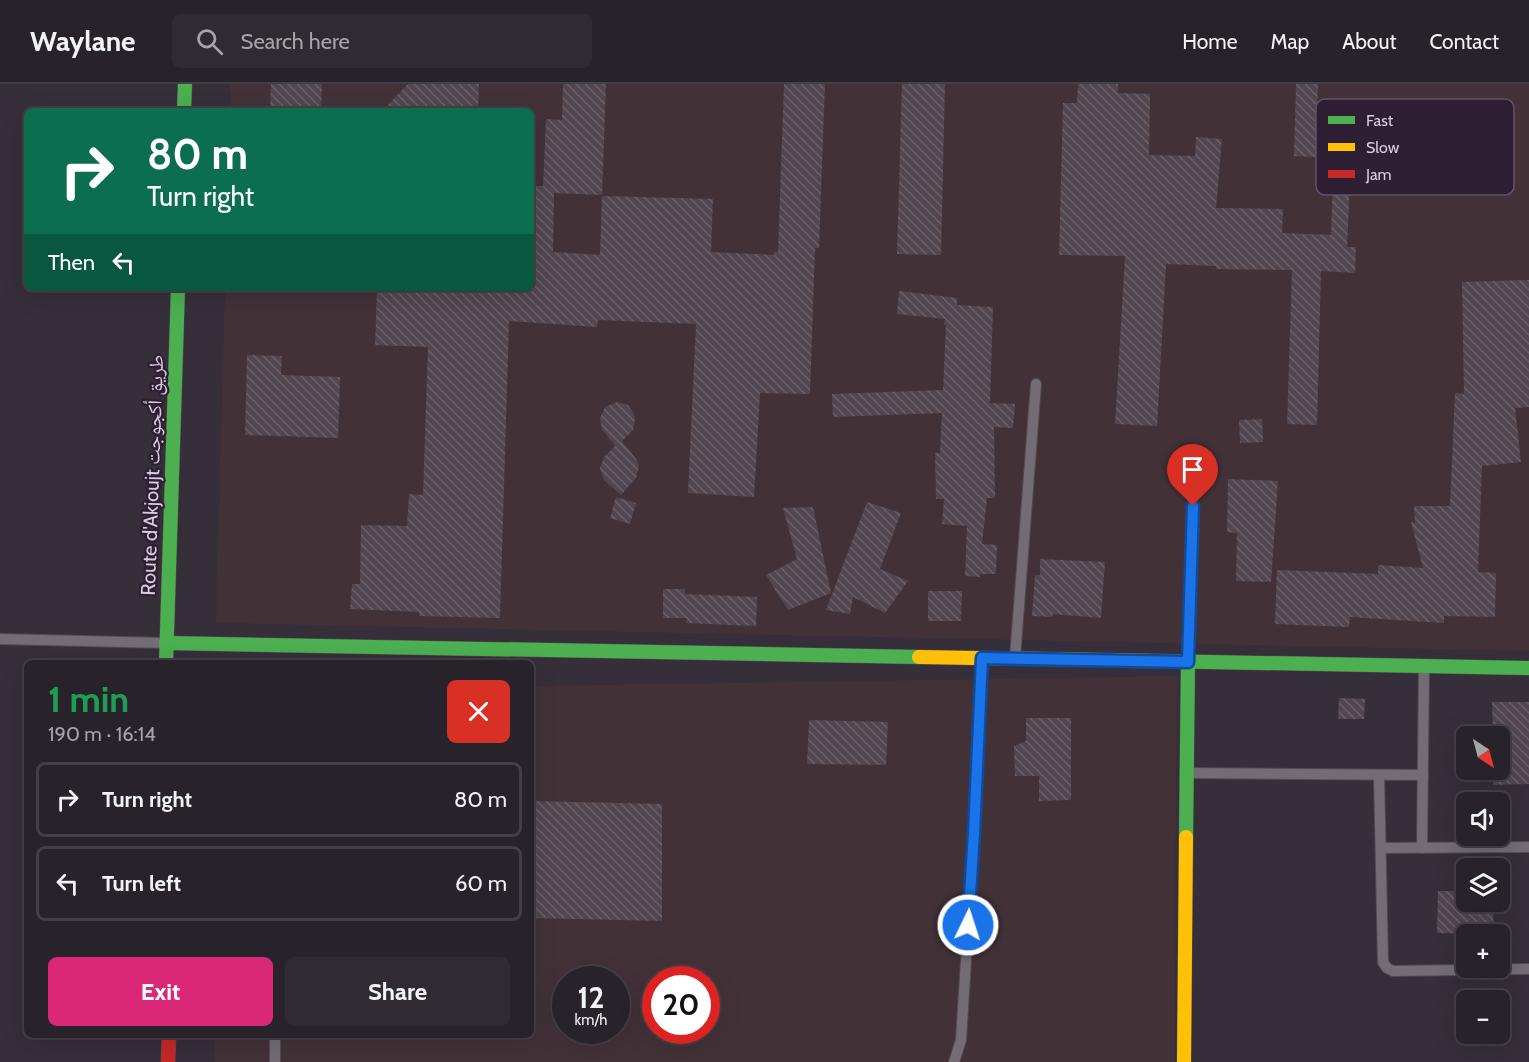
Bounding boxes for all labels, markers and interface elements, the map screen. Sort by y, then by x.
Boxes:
search box [172,14,592,68]
text: Waylane [30,24,136,58]
icon: search [193,25,226,58]
text: Search here [241,28,350,55]
text: Home [1182,29,1238,54]
text: Map [1271,29,1309,54]
text: About [1342,29,1396,54]
text: Contact [1429,29,1499,54]
legend [1316,99,1514,195]
text: Fast [1366,111,1394,130]
text: 80 m [147,128,248,180]
icon: right [48,132,126,210]
text: Slow [1366,138,1400,157]
text: Jam [1365,165,1392,184]
text: Turn right [147,180,254,213]
icon: left [107,246,140,279]
text: Then [48,249,95,276]
street label: Route d'Akjoujt طريق أكجوجت [136,354,168,596]
pin [1167,444,1218,506]
icon: arrive [1176,453,1209,486]
text: 1 min [48,677,129,721]
button: close [447,680,510,743]
text: 190 m · 16:14 [48,722,156,746]
north arrow [1456,726,1510,780]
map controls [1456,726,1510,1044]
icon: right [51,783,84,816]
text: Turn right [102,786,192,813]
text: 80 m [454,786,507,813]
button: sound [1456,792,1510,846]
button: layers [1456,858,1510,912]
icon: left [51,867,84,900]
text: Turn left [102,870,181,897]
text: 60 m [455,870,507,897]
position arrow [936,893,1000,957]
button: + [1456,924,1510,978]
button: Exit [48,957,273,1026]
button: Share [285,957,510,1026]
speed limit sign: 20 [642,966,720,1044]
text: 12 [578,979,604,1016]
button: − [1456,990,1510,1044]
text: km/h [575,1011,607,1029]

